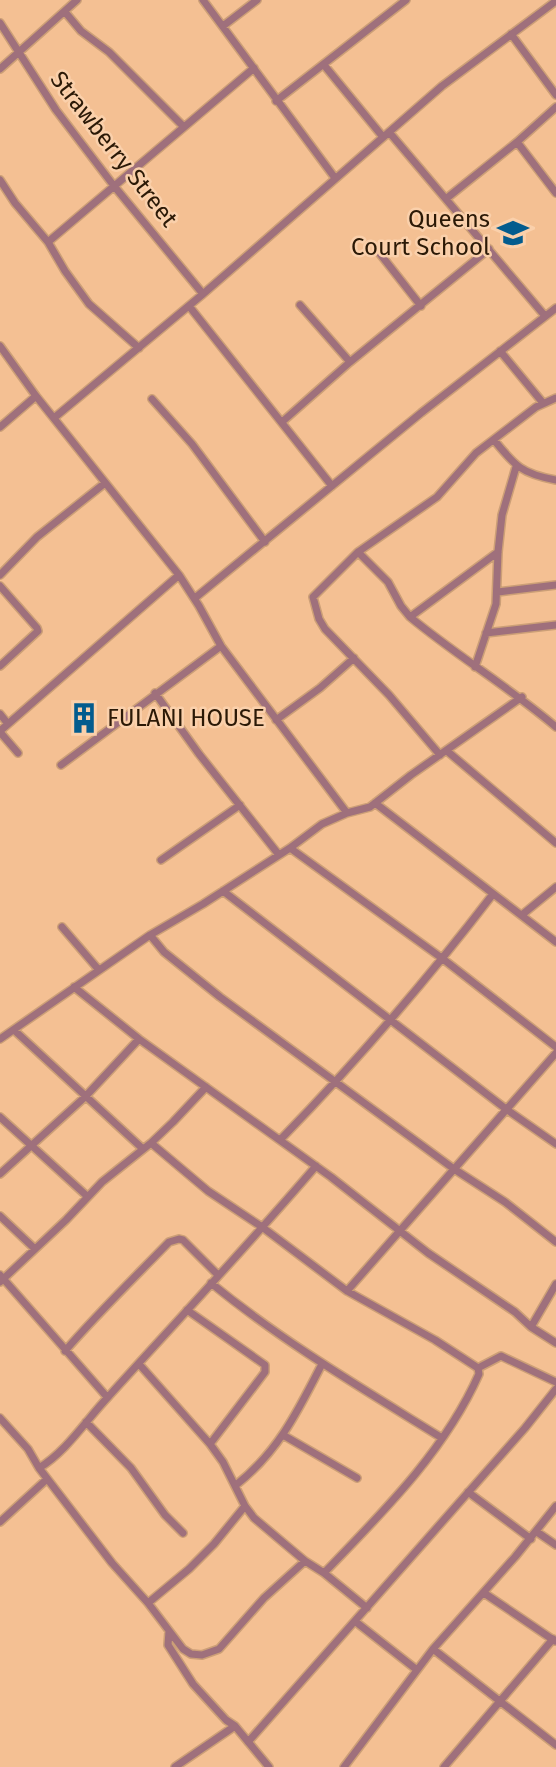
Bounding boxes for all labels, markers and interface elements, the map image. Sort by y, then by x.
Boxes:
street label: Strawberry Street [45,66,184,233]
place label: Queens Court School [351,205,490,261]
school or university icon: Queens Court School [496,216,530,250]
building icon: FULANI HOUSE [67,701,101,735]
place label: FULANI HOUSE [107,704,265,732]

